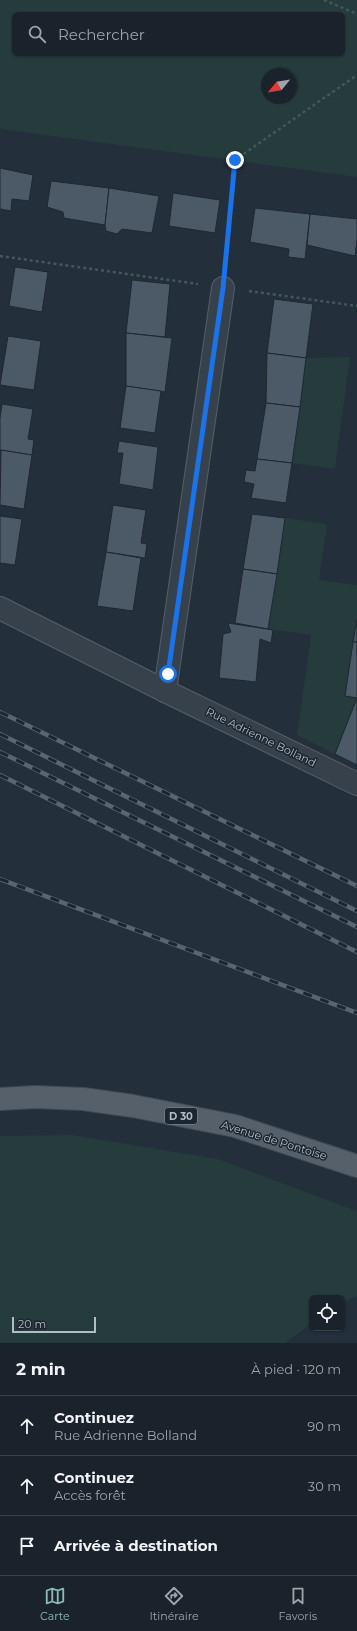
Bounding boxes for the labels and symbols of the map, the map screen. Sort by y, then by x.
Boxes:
north arrow [261,68,297,104]
route end [226,151,244,169]
route start [159,665,177,683]
street label: Rue Adrienne Bolland [204,704,318,770]
road number: D 30 [165,1108,197,1124]
street label: Avenue de Pontoise [220,1117,329,1163]
scale bar [12,1315,96,1334]

